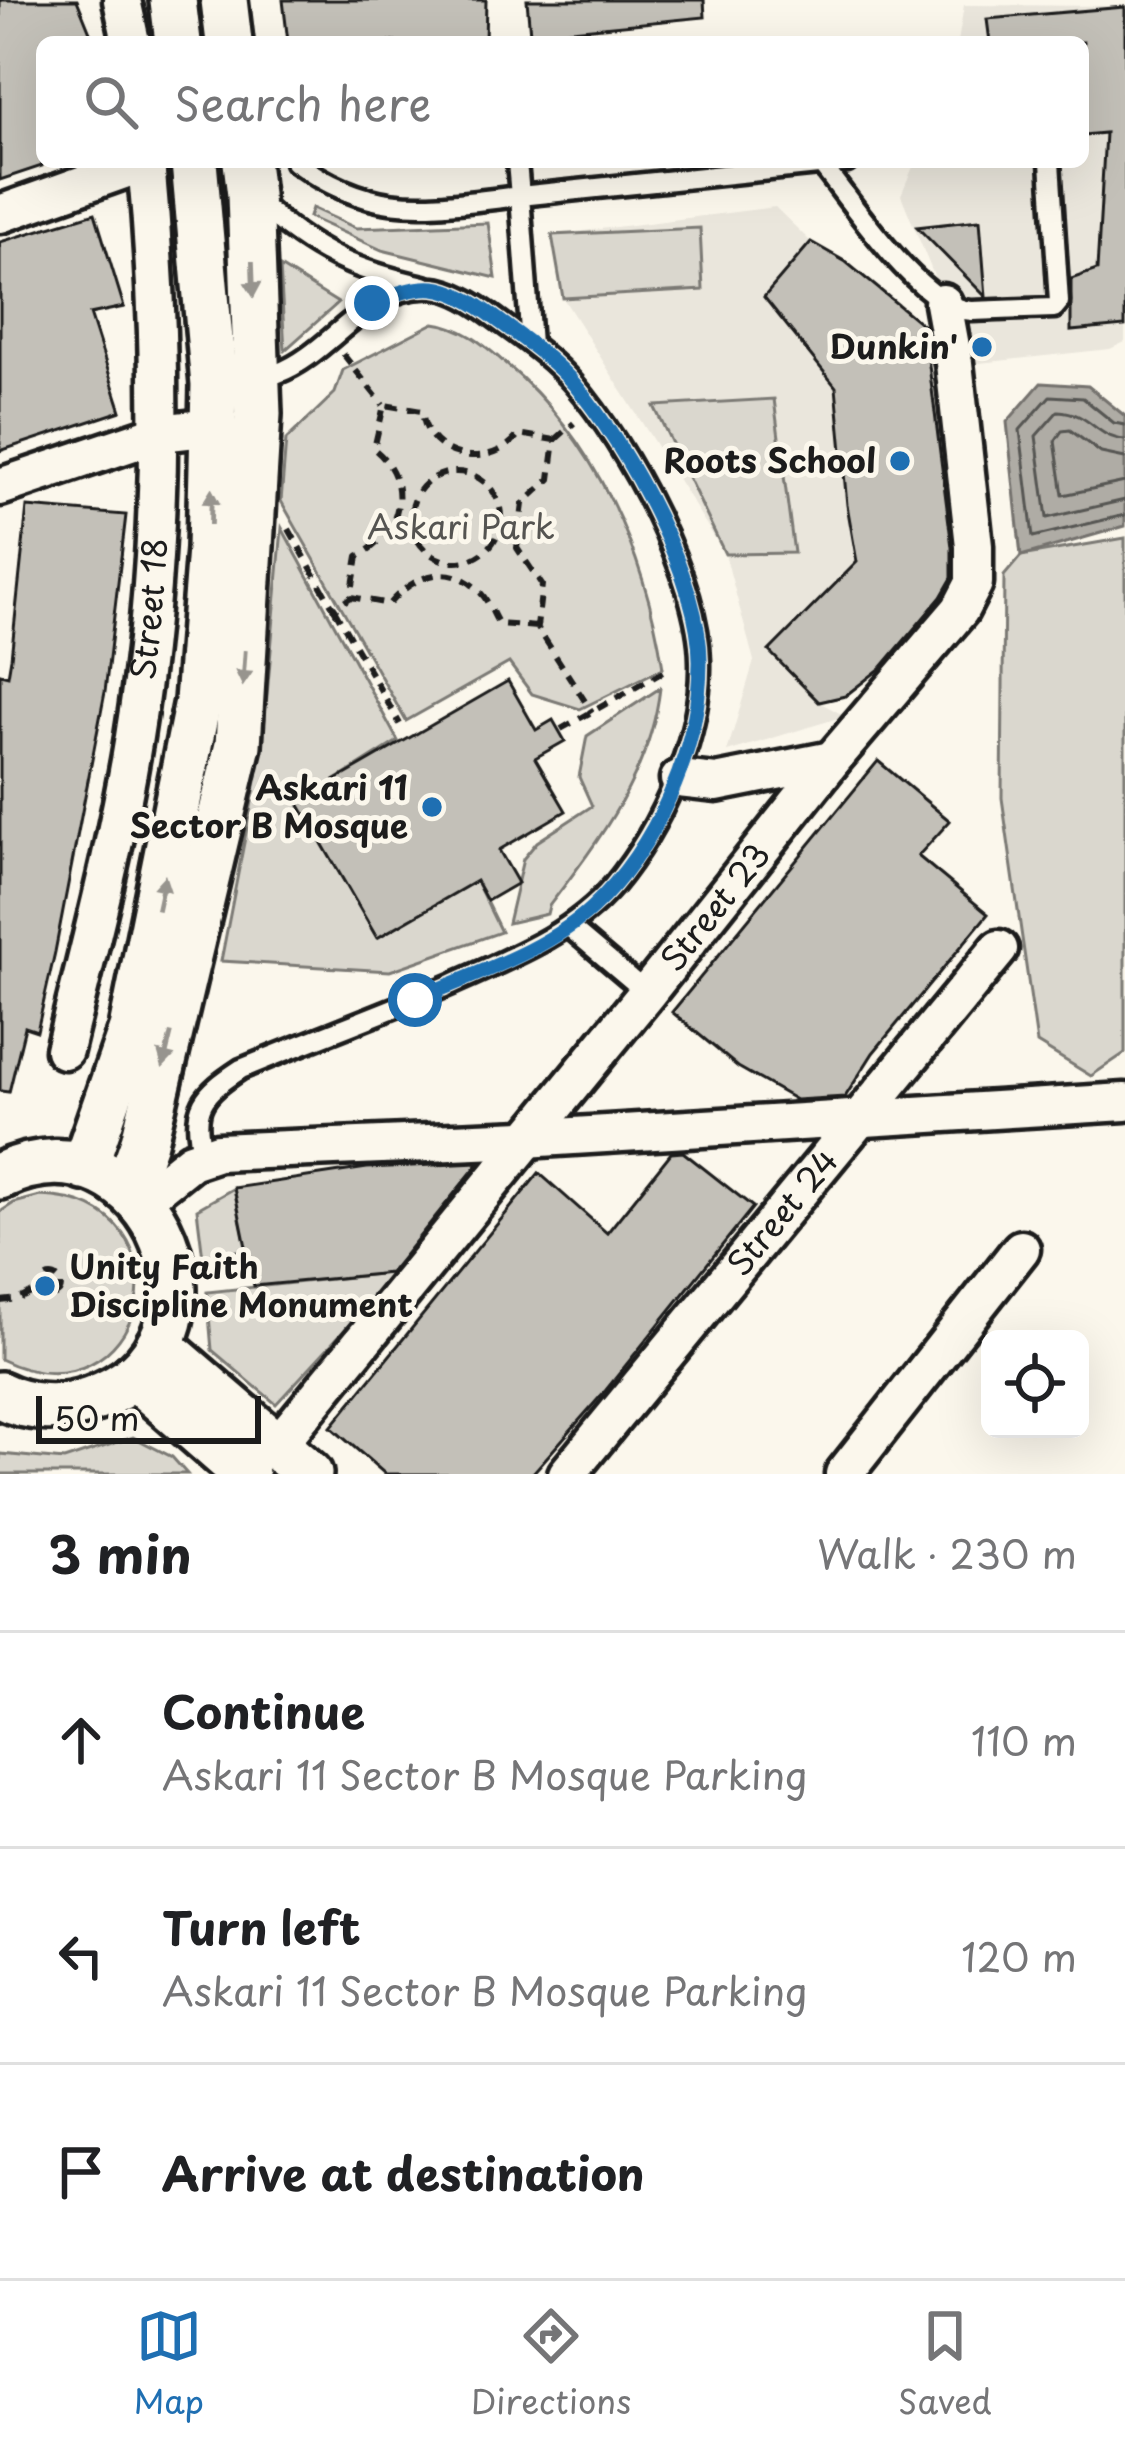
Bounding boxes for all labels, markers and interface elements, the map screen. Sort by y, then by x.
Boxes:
search box [36,36,1089,168]
text: Search here [174,68,431,136]
icon: search [78,69,144,135]
one-way arrow [244,261,263,299]
route end [345,276,399,330]
place label: Dunkin' [830,320,958,370]
marker: Dunkin' [969,334,995,360]
place label: Roots School [664,434,876,484]
marker: Roots School [887,448,913,474]
one-way arrow [202,487,221,525]
park label: Askari Park [367,500,555,550]
street label: Street 18 [116,536,178,682]
one-way arrow [234,650,253,687]
place label: Askari 11 Sector B Mosque [130,761,408,849]
marker: Askari 11 Sector B Mosque [419,794,445,820]
street label: Street 23 [647,831,780,981]
one-way arrow [153,874,172,912]
route start [388,973,442,1027]
one-way arrow [157,1031,176,1068]
street label: Street 24 [713,1136,848,1285]
place label: Unity Faith Discipline Monument [69,1240,413,1328]
marker: Unity Faith Discipline Monument [32,1273,58,1299]
map controls [981,1330,1089,1438]
button: locate [981,1330,1089,1438]
scale bar [36,1390,261,1443]
text: 50 m [54,1392,140,1442]
text: 3 min [48,1514,192,1591]
text: Walk · 230 m [817,1523,1077,1582]
text: Continue [162,1676,365,1744]
icon: ahead [48,1707,114,1773]
text: 110 m [971,1710,1077,1769]
text: Askari 11 Sector B Mosque Parking [162,1744,808,1803]
text: Turn left [162,1892,361,1960]
icon: left [48,1923,114,1989]
text: 120 m [961,1926,1077,1985]
text: Askari 11 Sector B Mosque Parking [162,1960,808,2019]
text: Arrive at destination [162,2138,645,2206]
icon: arrive [48,2139,114,2205]
tab: Map [133,2303,204,2425]
tab: Directions [471,2303,631,2425]
tab: Saved [898,2303,992,2425]

